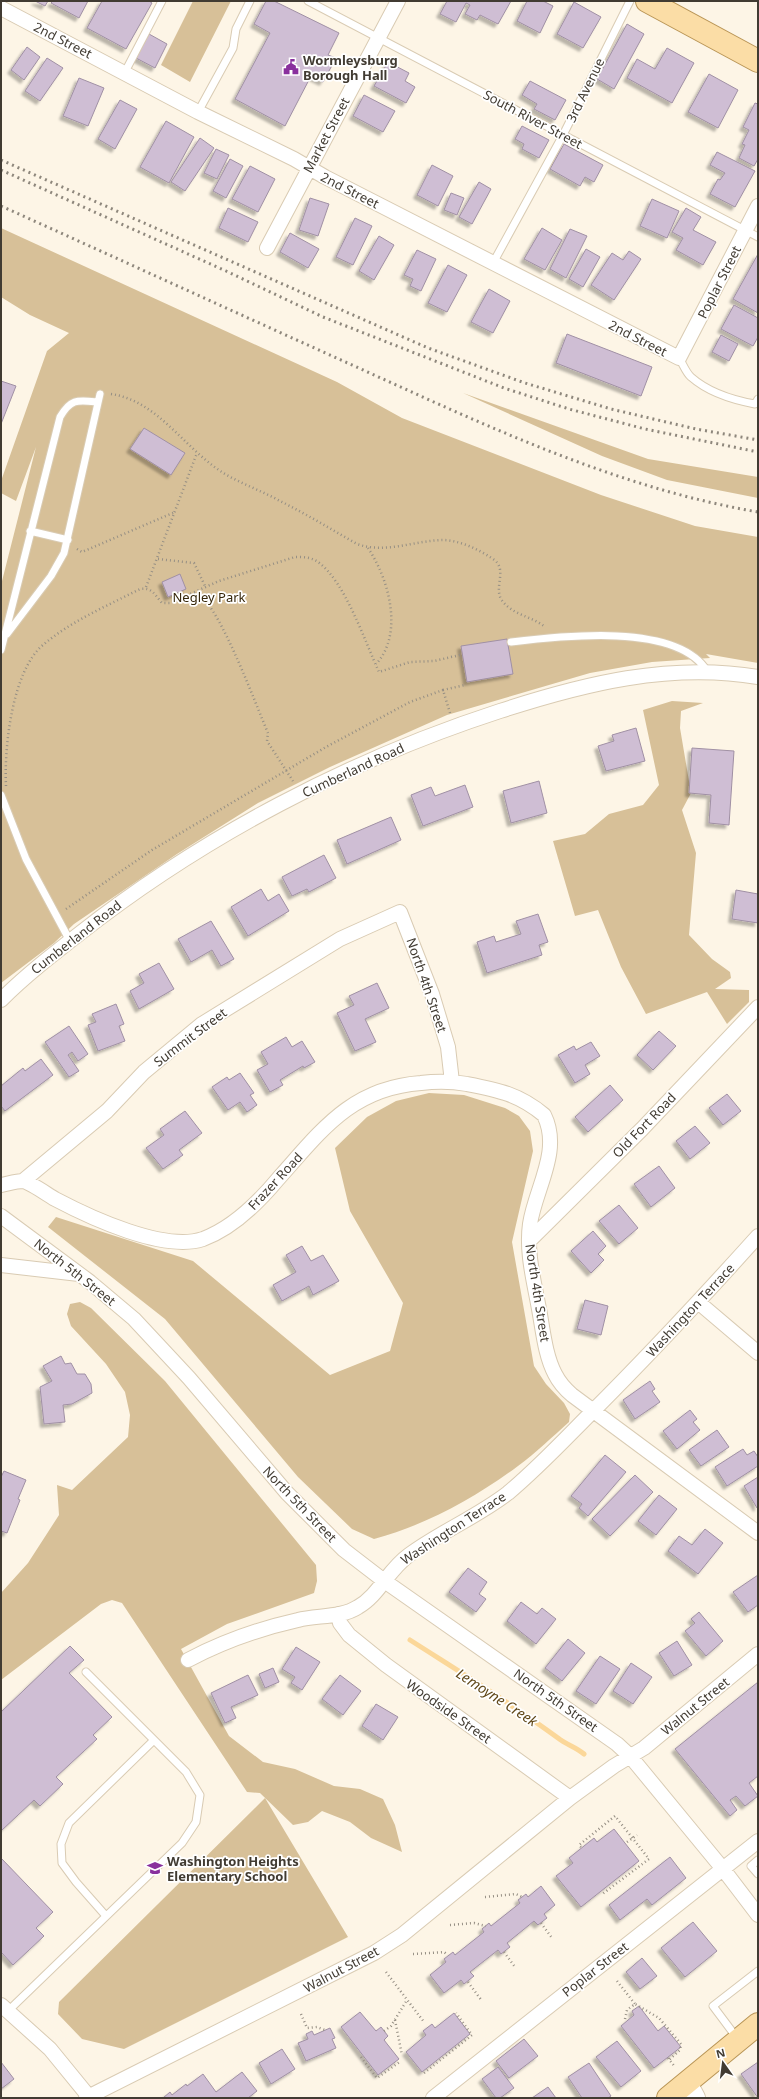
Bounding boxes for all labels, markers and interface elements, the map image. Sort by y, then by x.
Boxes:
street label: 2nd Street [31,18,95,62]
place label: Wormleysburg Borough Hall [303,51,398,84]
street label: 3rd Avenue [562,55,608,125]
public building icon: Wormleysburg Borough Hall [282,58,300,76]
street label: South River Street [480,85,586,153]
street label: Market Street [299,94,354,176]
street label: 2nd Street [318,168,382,212]
street label: Poplar Street [693,242,745,321]
street label: 2nd Street [606,316,670,360]
park label: Negley Park [172,588,246,606]
street label: Cumberland Road [299,739,407,801]
street label: Cumberland Road [27,896,125,978]
street label: North 4th Street [402,935,452,1035]
street label: Summit Street [150,1003,230,1070]
street label: Old Fort Road [608,1088,680,1162]
street label: Frazer Road [244,1148,306,1214]
street label: North 5th Street [30,1234,120,1310]
street label: North 4th Street [521,1243,555,1344]
street label: Washington Terrace [642,1259,738,1361]
street label: North 5th Street [259,1462,341,1546]
street label: Washington Terrace [397,1487,509,1569]
water label: Lemoyne Creek [453,1664,542,1731]
street label: North 5th Street [510,1664,602,1736]
street label: Walnut Street [657,1673,733,1739]
street label: Woodside Street [403,1675,495,1747]
place label: Washington Heights Elementary School [167,1852,299,1885]
school or university icon: Washington Heights Elementary School [146,1859,164,1877]
street label: Poplar Street [558,1937,632,2001]
street label: Walnut Street [300,1941,382,1996]
north arrow [703,2043,743,2083]
text: N [714,2044,727,2061]

